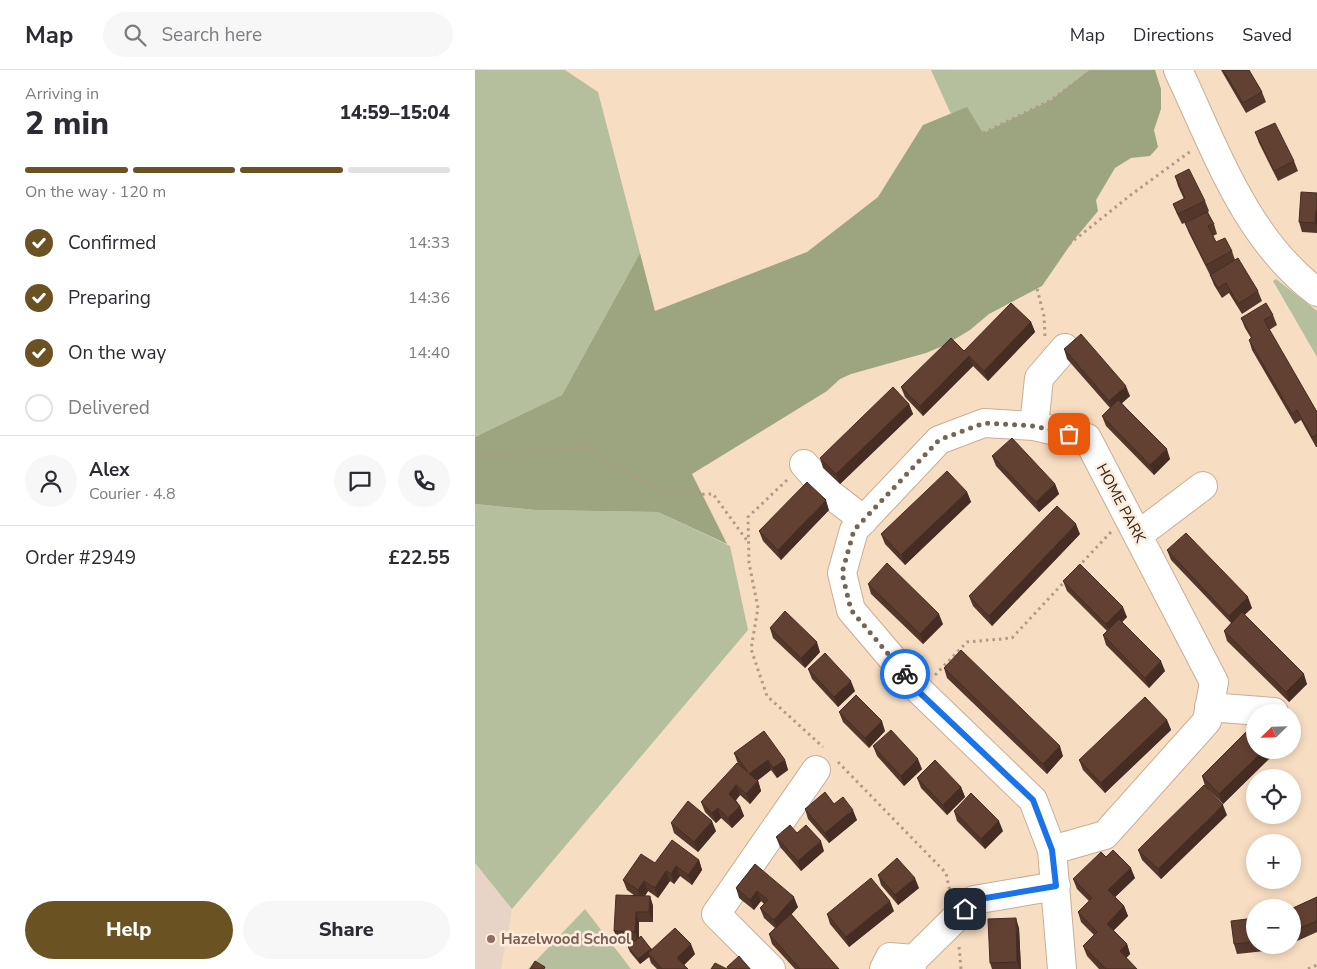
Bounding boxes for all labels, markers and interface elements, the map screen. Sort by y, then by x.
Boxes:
search box [103,12,453,57]
text: Map [25,19,73,51]
icon: search [121,21,149,49]
text: Search here [161,22,262,48]
text: Map [1070,23,1105,47]
text: Directions [1133,23,1214,47]
text: Saved [1242,23,1292,47]
text: Arriving in [25,83,99,105]
text: 14:59–15:04 [339,100,450,126]
text: 2 min [25,102,109,145]
text: On the way · 120 m [25,181,166,203]
icon: check [25,229,53,257]
text: Confirmed [68,230,156,256]
text: 14:33 [408,232,450,254]
icon: check [25,284,53,312]
text: Preparing [68,285,151,311]
text: 14:36 [408,287,450,309]
icon: check [25,339,53,367]
text: On the way [68,340,166,366]
text: 14:40 [408,342,450,364]
text: Delivered [68,395,150,421]
pin [1048,413,1090,455]
icon: bag [1055,420,1083,448]
button: person [25,455,77,507]
button: chat [334,455,386,507]
button: phone [398,455,450,507]
text: Alex [89,457,130,483]
street label: HOME PARK [1092,460,1151,547]
text: Courier · 4.8 [89,483,175,505]
text: Order #2949 [25,545,136,571]
text: £22.55 [388,545,450,571]
courier [880,649,930,699]
icon: bike [891,660,919,688]
north arrow [1246,704,1301,759]
map controls [1246,704,1301,954]
button: locate [1246,769,1301,824]
button: + [1246,834,1301,889]
pin [944,888,986,930]
icon: home [951,895,979,923]
button: − [1246,899,1301,954]
button: Help [25,901,233,959]
button: Share [243,901,450,959]
place label: Hazelwood School [501,929,631,949]
marker: Hazelwood School [485,933,497,945]

